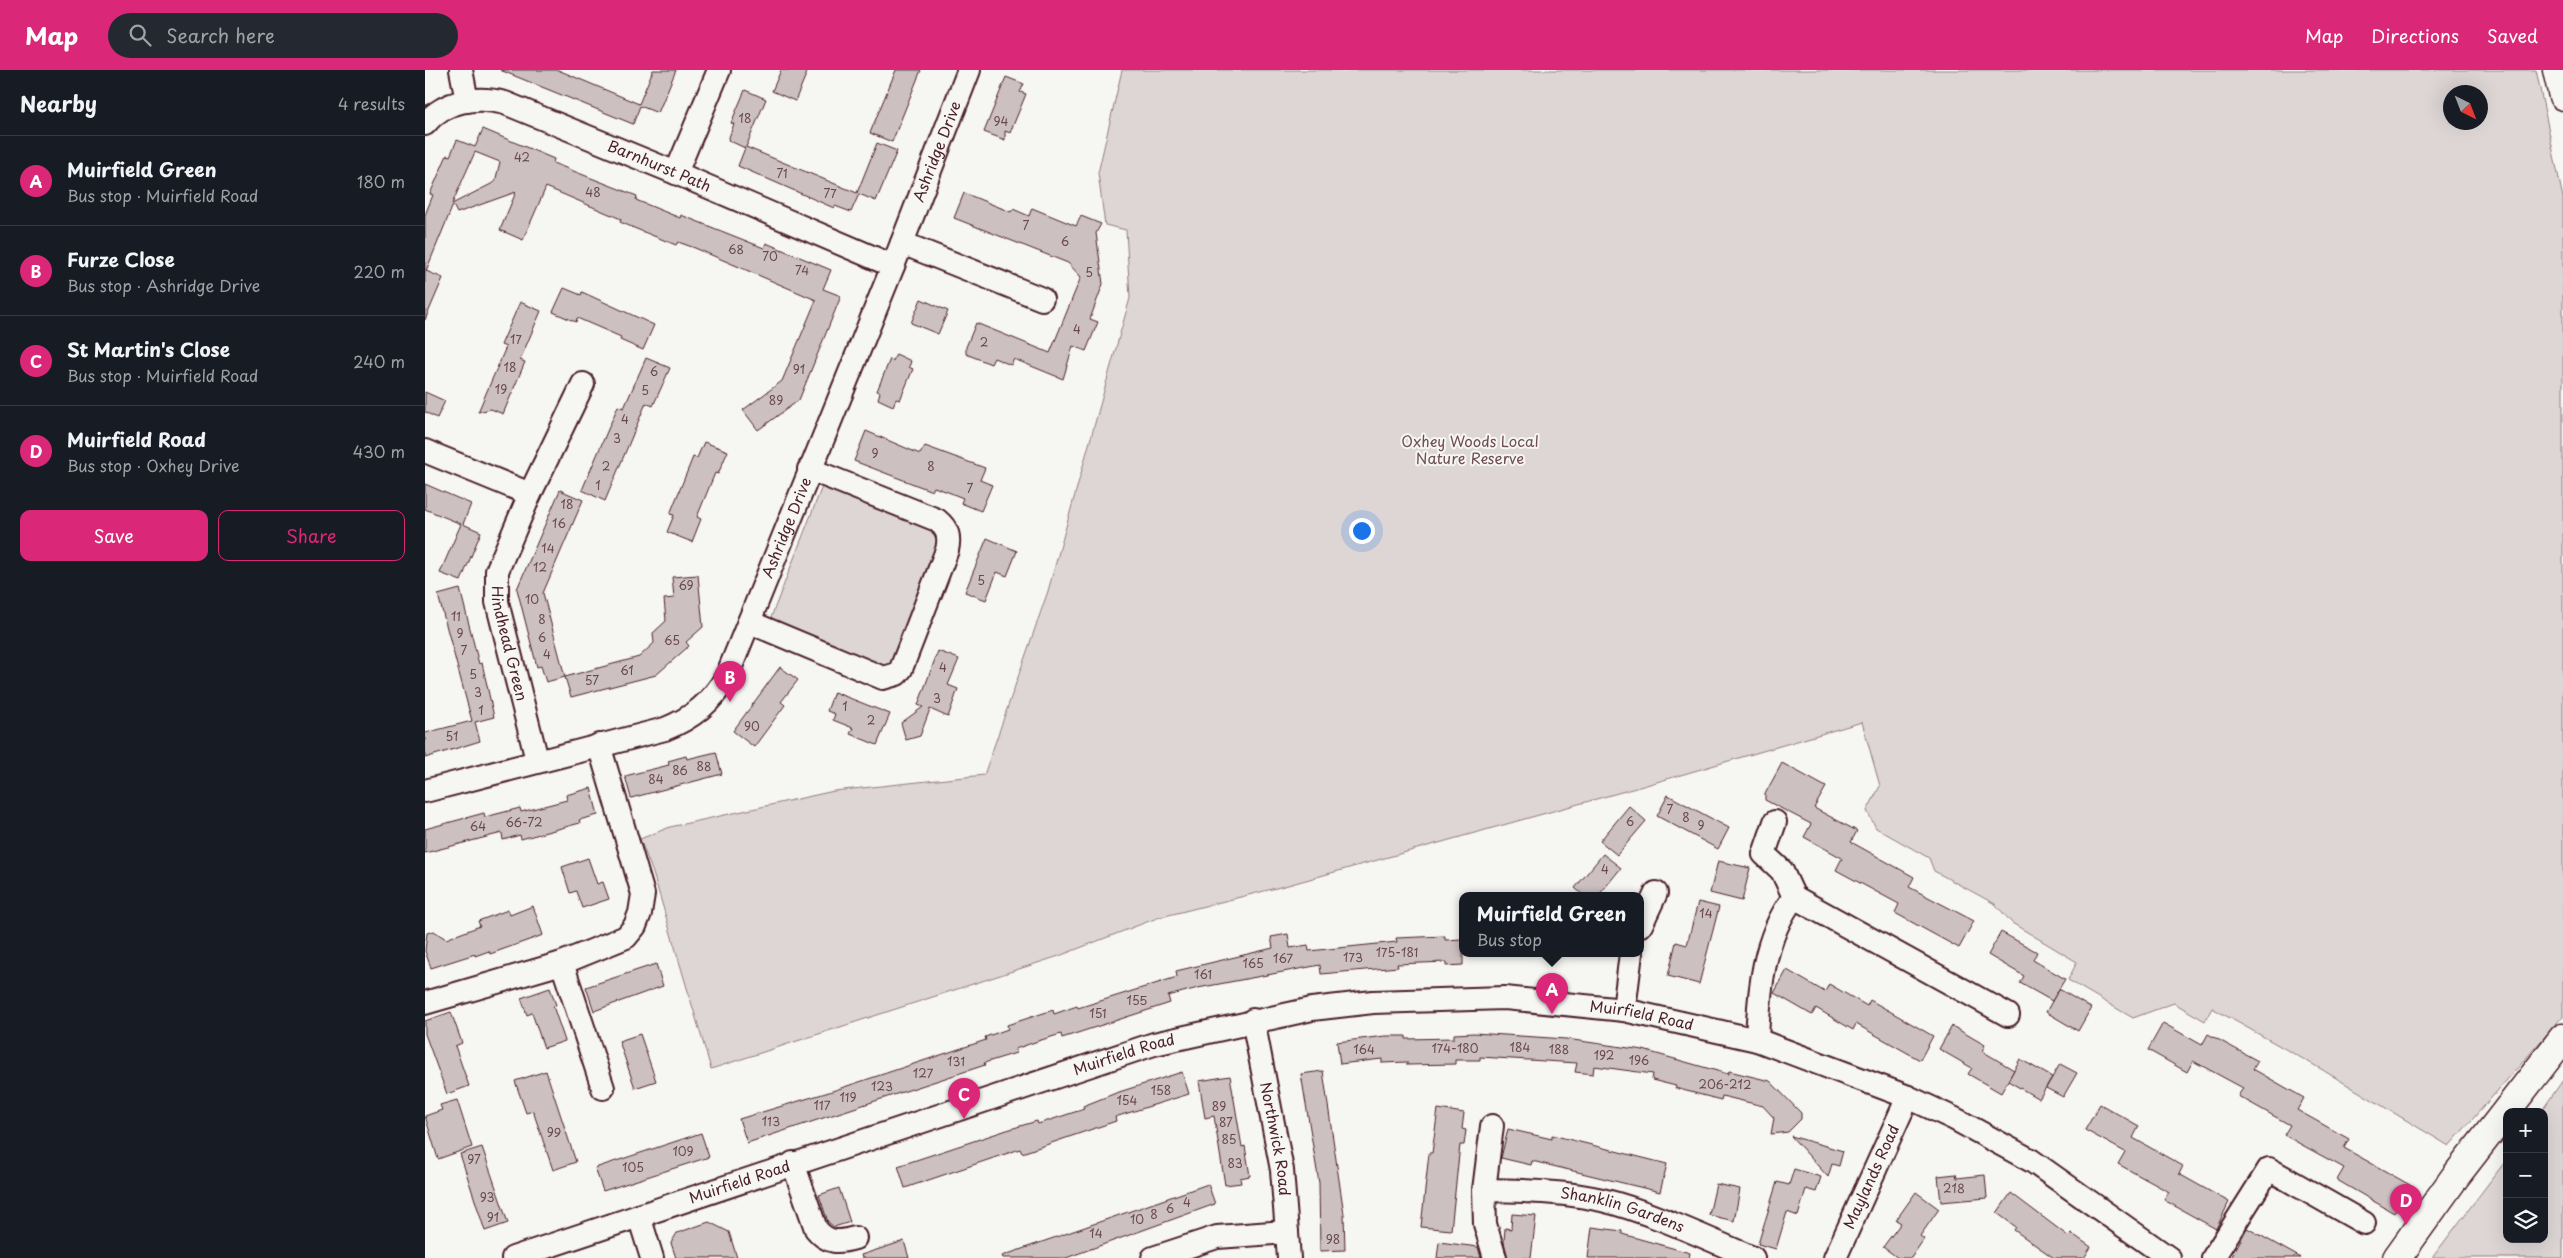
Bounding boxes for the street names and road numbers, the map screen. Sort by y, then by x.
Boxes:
street label: Ashridge Drive [906,97,966,205]
street label: Barnhurst Path [604,133,715,197]
street label: Ashridge Drive [755,473,816,581]
street label: Hindhead Green [487,586,535,703]
street label: Muirfield Road [1589,994,1696,1035]
street label: Muirfield Road [1070,1027,1177,1080]
street label: Northwick Road [1255,1080,1297,1197]
street label: Maylands Road [1837,1120,1904,1232]
street label: Muirfield Road [686,1153,793,1208]
street label: Shanklin Gardens [1559,1180,1688,1237]

